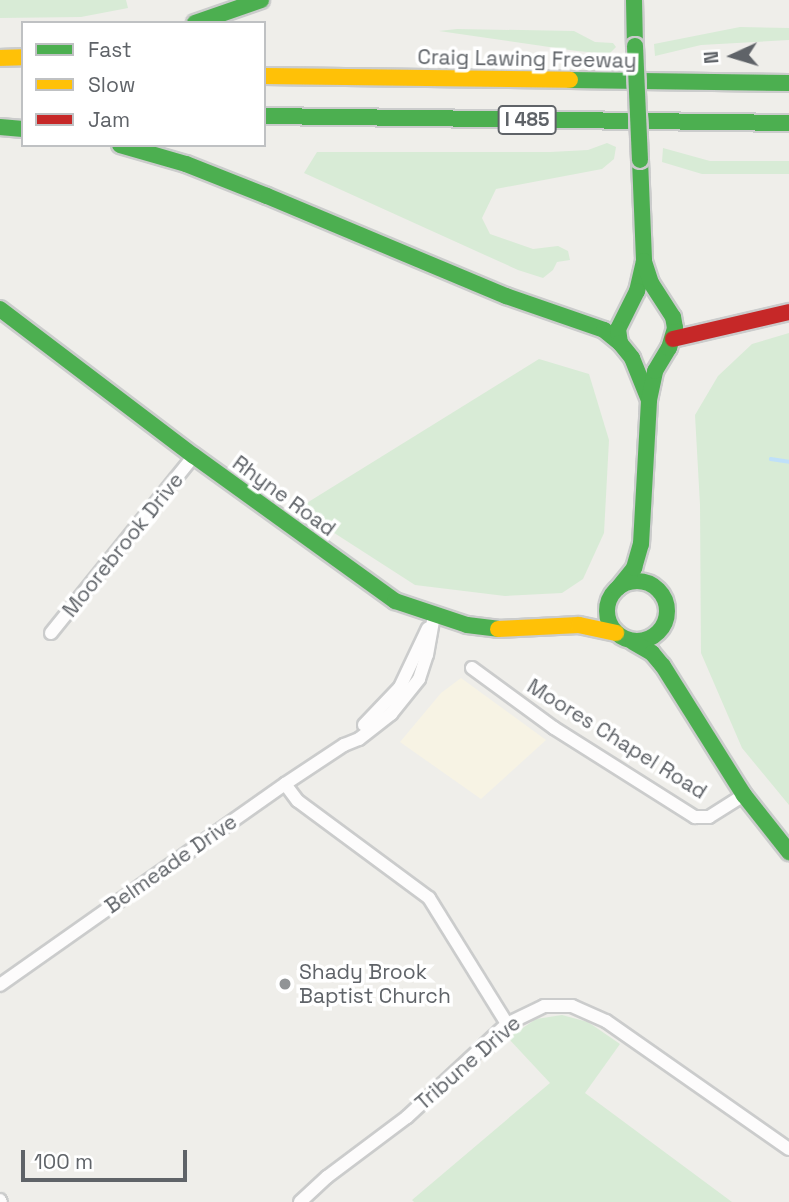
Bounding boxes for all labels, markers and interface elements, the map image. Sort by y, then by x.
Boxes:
legend [21,21,266,147]
north arrow [698,21,768,91]
text: Fast [88,36,132,63]
street label: Craig Lawing Freeway [417,44,637,74]
text: N [699,50,724,65]
text: Slow [88,71,136,98]
road number: I 485 [497,104,557,136]
text: Jam [88,106,130,133]
street label: Rhyne Road [228,450,340,542]
street label: Moorebrook Drive [57,468,189,622]
street label: Moores Chapel Road [523,673,711,805]
street label: Belmeade Drive [100,809,242,919]
place label: Shady Brook Baptist Church [299,959,451,1009]
marker: Shady Brook Baptist Church [277,976,293,992]
street label: Tribune Drive [410,1010,526,1116]
scale bar [24,1136,191,1180]
text: 100 m [34,1148,93,1175]

